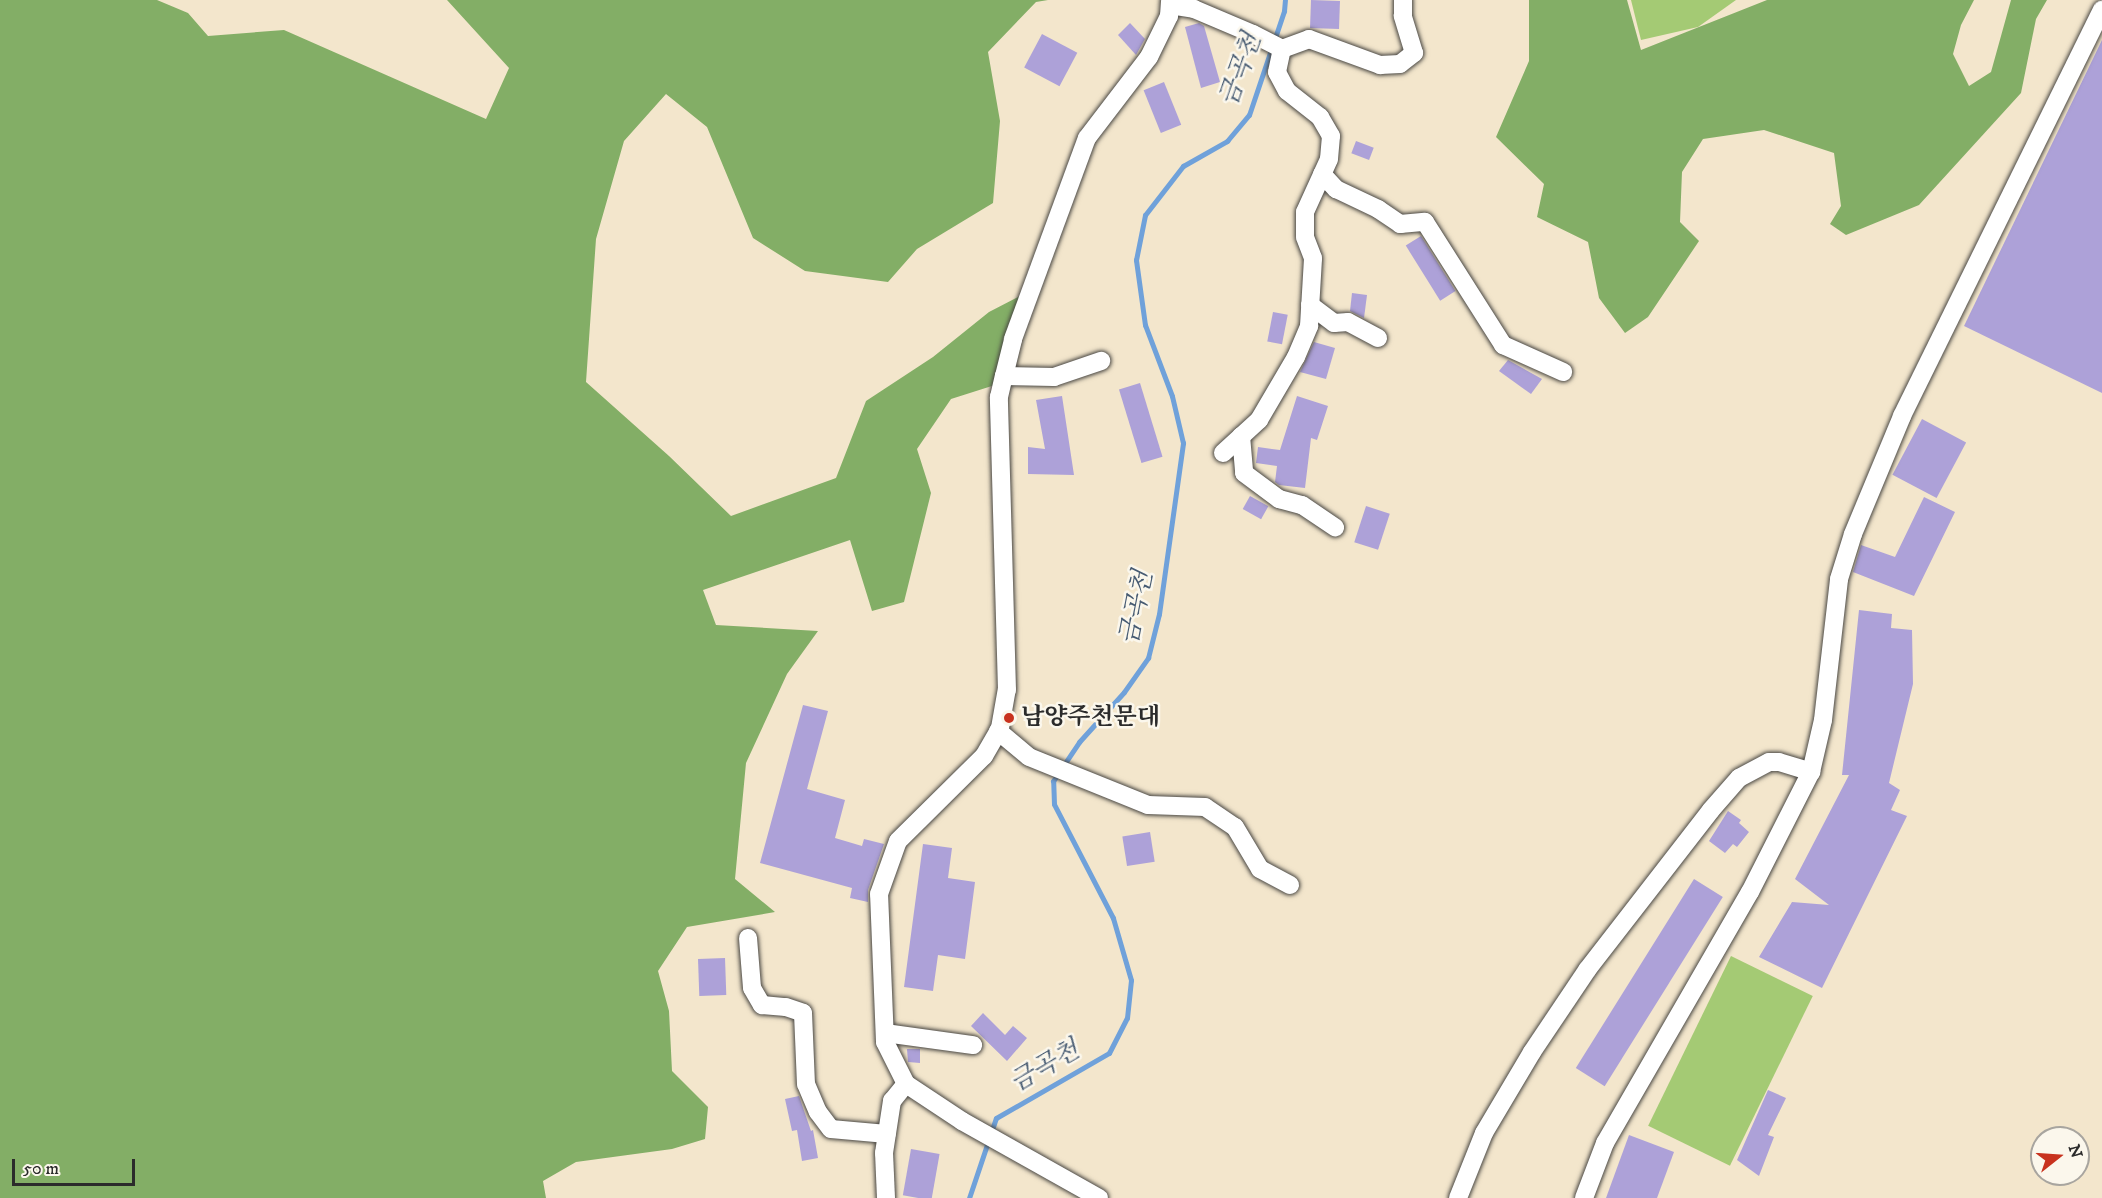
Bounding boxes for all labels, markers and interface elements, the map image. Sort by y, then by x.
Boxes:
water label: 금곡천 [1213,29,1269,111]
water label: 금곡천 [1114,568,1160,648]
place label: 남양주천문대 [1021,704,1160,732]
marker: 남양주천문대 [1002,711,1016,725]
water label: 금곡천 [1005,1035,1085,1099]
north arrow [2030,1126,2090,1186]
text: N [2064,1142,2087,1161]
scale bar [15,1147,138,1185]
text: 50 m [23,1158,59,1180]

